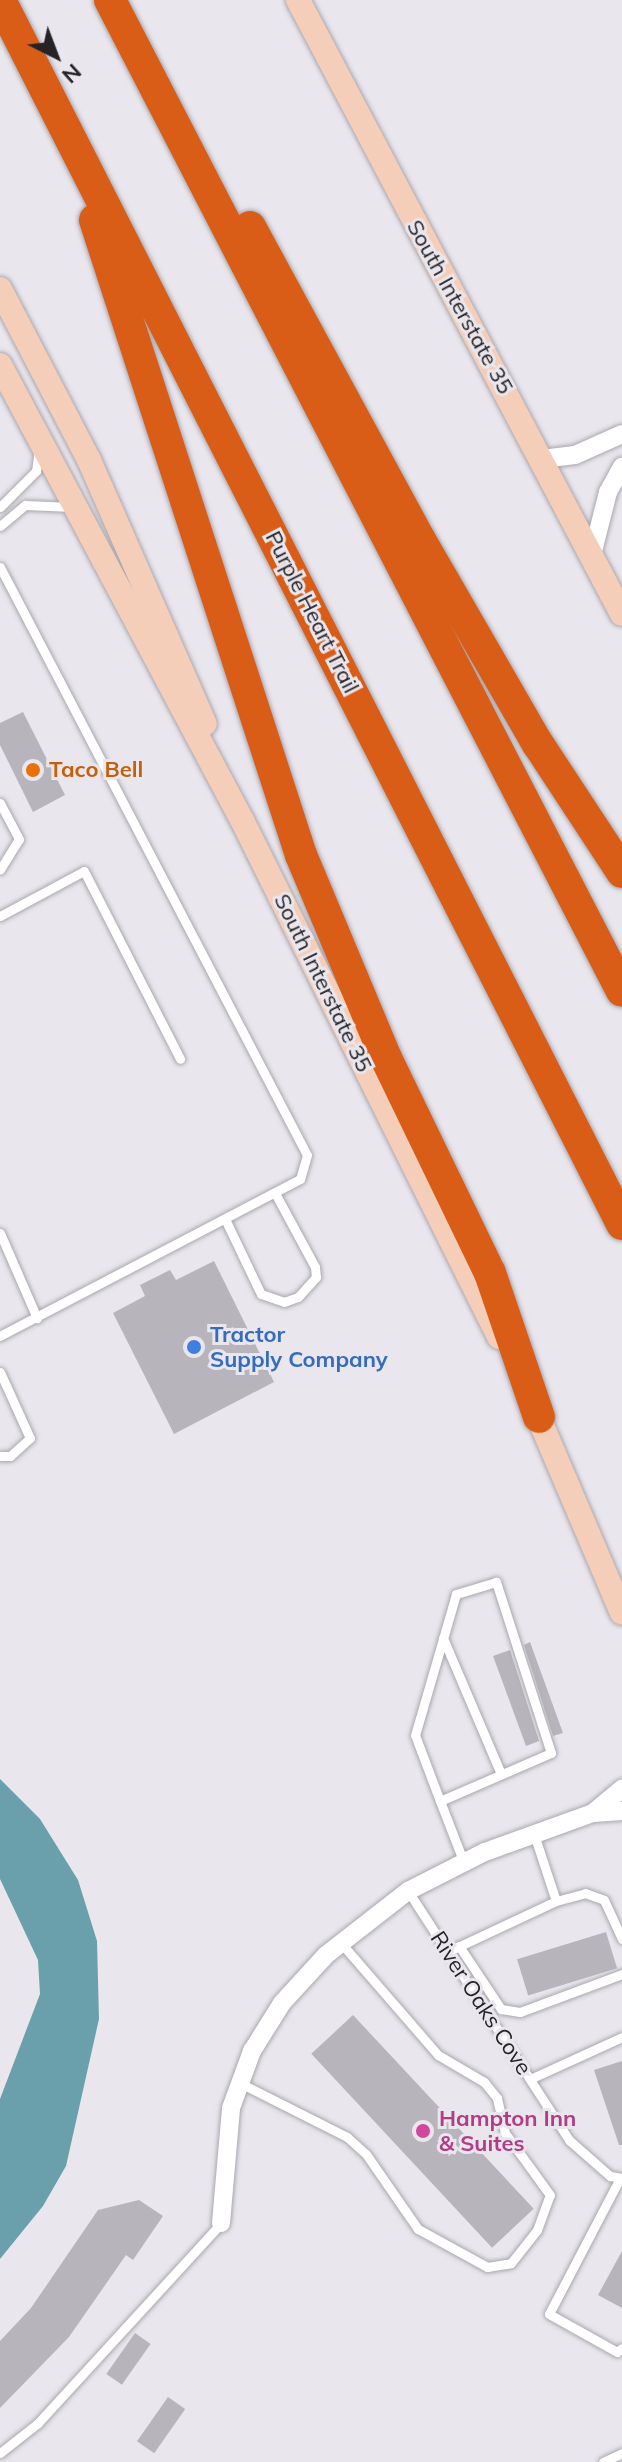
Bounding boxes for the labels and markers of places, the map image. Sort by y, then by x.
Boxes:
place label: Taco Bell [49,757,143,783]
marker: Taco Bell [24,761,42,779]
place label: Tractor Supply Company [210,1321,388,1372]
marker: Tractor Supply Company [185,1338,203,1356]
place label: Hampton Inn & Suites [439,2105,576,2156]
marker: Hampton Inn & Suites [414,2122,432,2140]

